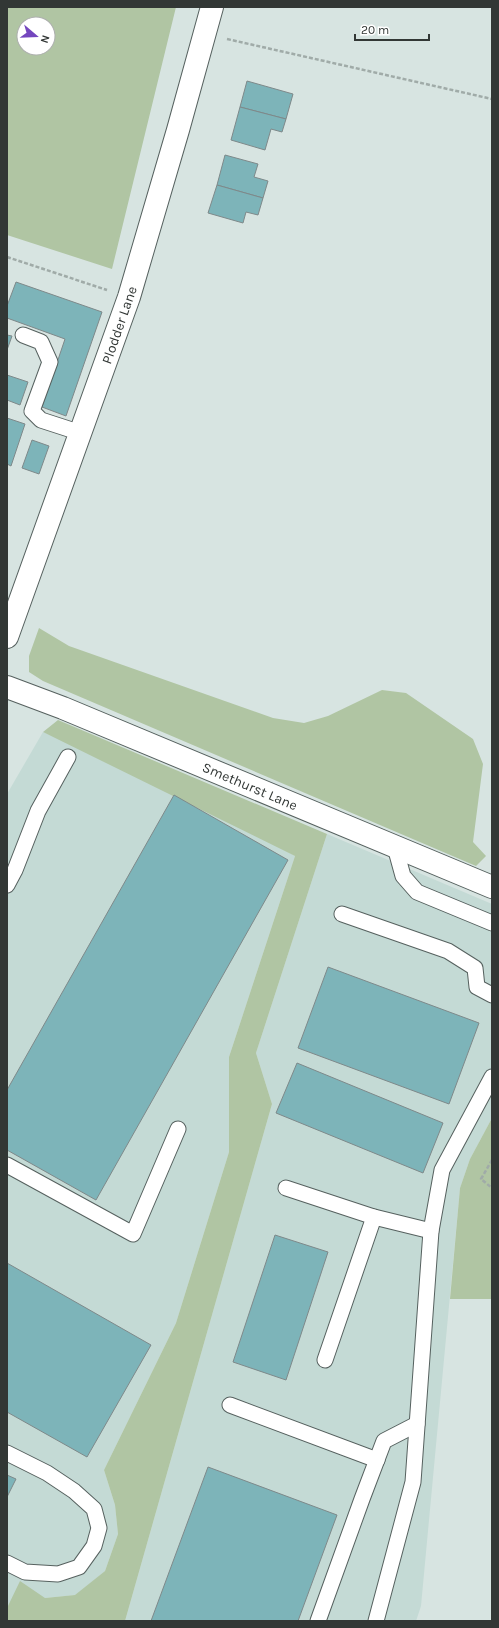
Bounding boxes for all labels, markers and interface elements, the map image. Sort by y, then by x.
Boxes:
north arrow [16,16,56,56]
scale bar [355,16,429,42]
text: 20 m [361,23,389,37]
text: N [38,33,52,45]
street label: Plodder Lane [98,284,141,366]
street label: Smethurst Lane [200,759,300,814]

